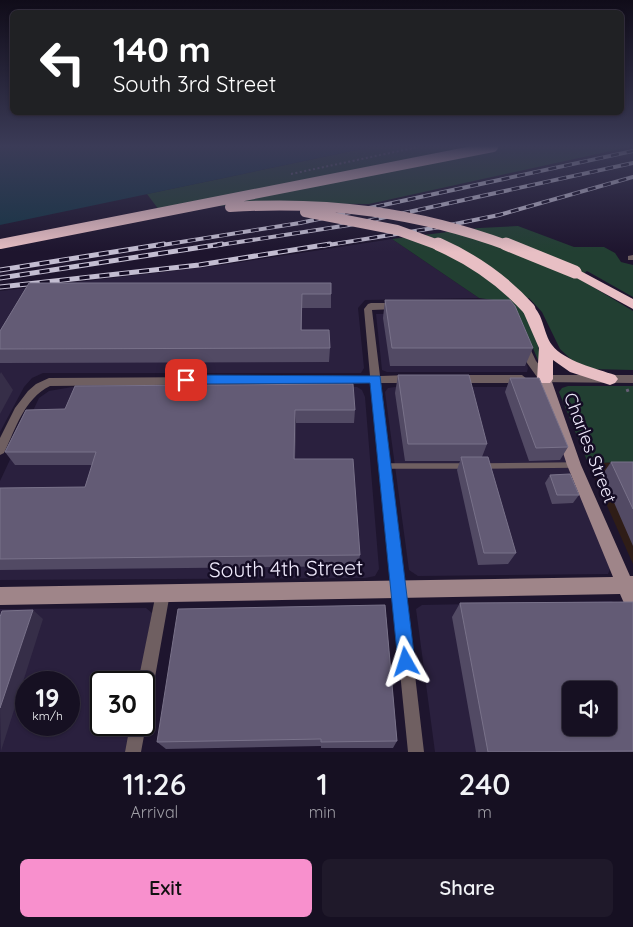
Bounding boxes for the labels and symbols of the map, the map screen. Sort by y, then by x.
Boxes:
pin [165,359,207,401]
street label: Charles Street [559,389,622,506]
street label: South 4th Street [209,554,363,582]
position arrow [379,635,431,687]
speed limit sign: 30 [90,671,155,736]

